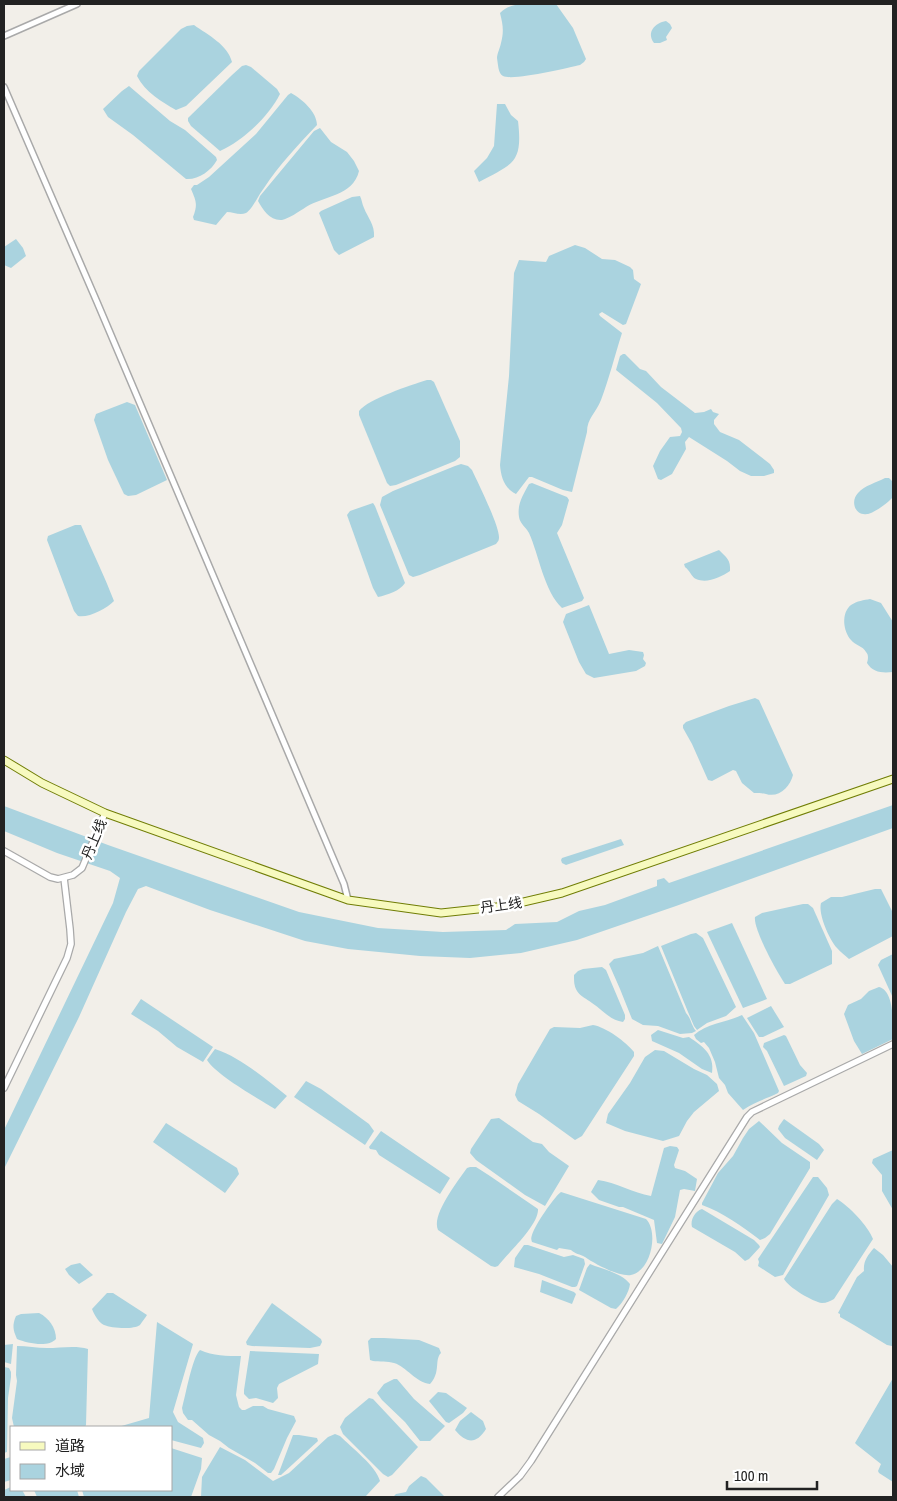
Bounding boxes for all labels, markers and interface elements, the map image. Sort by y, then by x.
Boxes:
street label: 丹上线 [78,816,110,862]
street label: 丹上线 [479,893,523,917]
legend [10,1426,172,1491]
text: 道路 [55,1435,85,1456]
scale bar [727,1458,817,1490]
text: 水域 [55,1460,85,1481]
text: 100 m [734,1465,768,1486]

